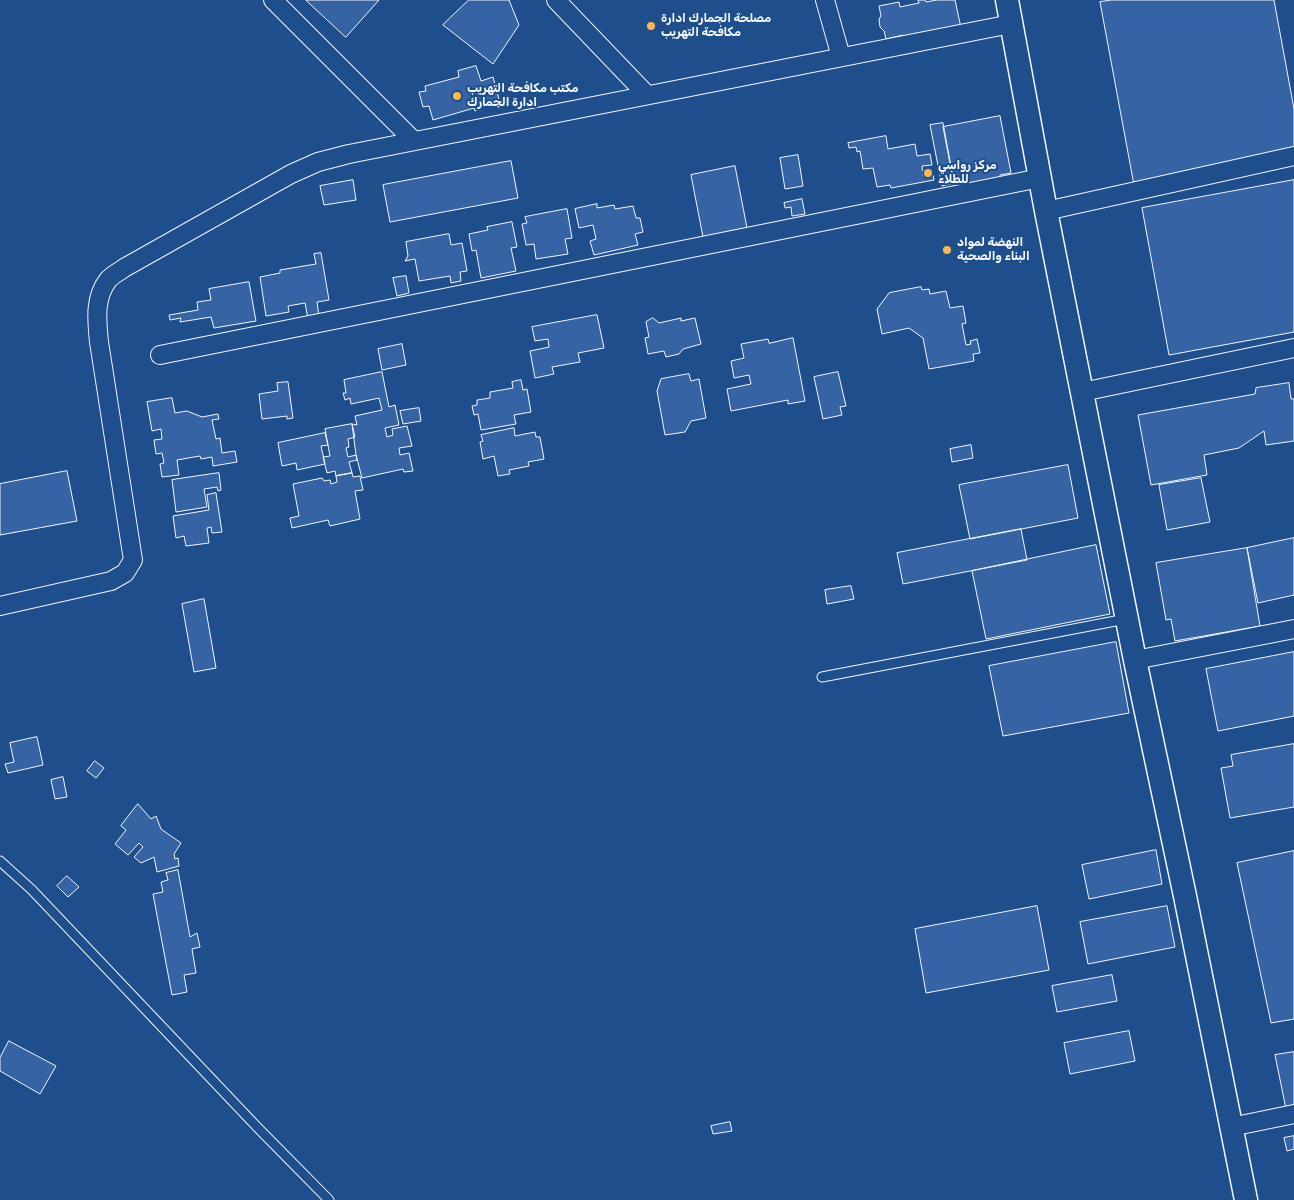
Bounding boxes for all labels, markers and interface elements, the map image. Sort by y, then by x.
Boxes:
place label: مصلحة الجمارك ادارة مكافحة التهريب [661,12,771,40]
marker: مصلحة الجمارك ادارة مكافحة التهريب [645,20,657,32]
place label: مكتب مكافحة التهريب ادارة الجمارك [467,82,579,110]
marker: مكتب مكافحة التهريب ادارة الجمارك [451,90,463,102]
place label: مركز رواسي للطلاء [938,159,997,187]
marker: مركز رواسي للطلاء [922,167,934,179]
place label: النهضة لمواد البناء والصحية [957,236,1030,264]
marker: النهضة لمواد البناء والصحية [941,244,953,256]

